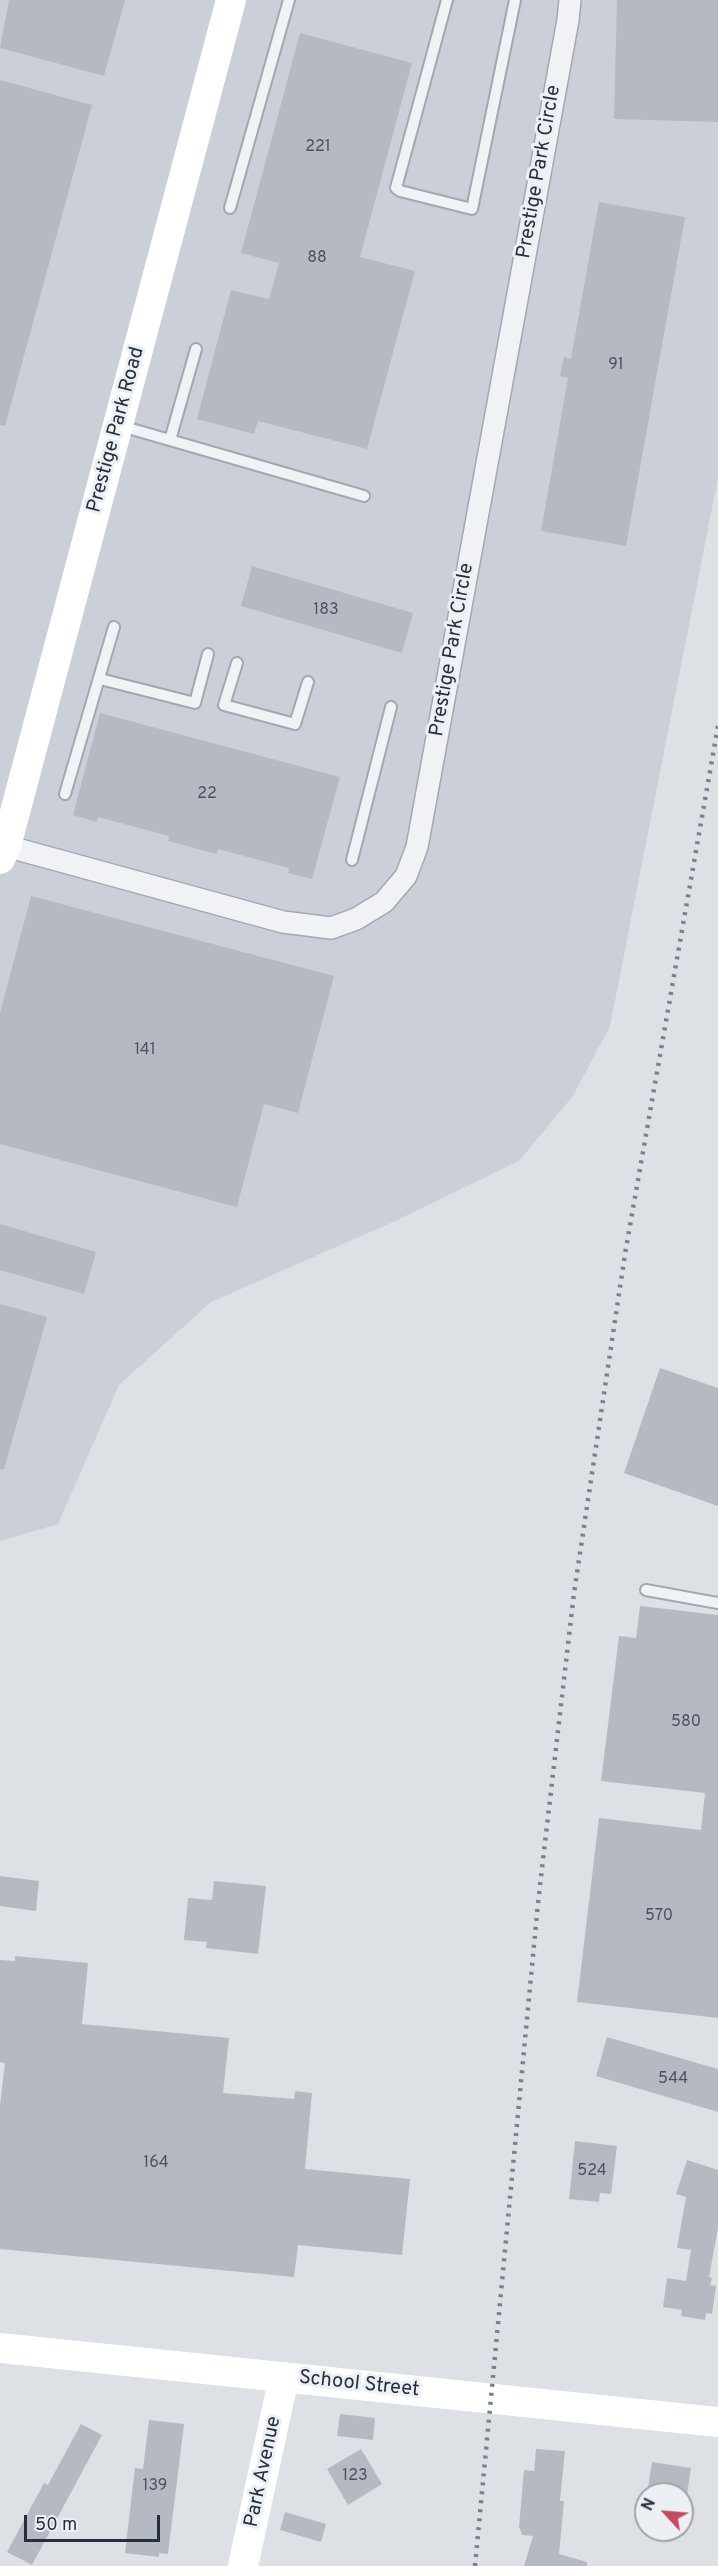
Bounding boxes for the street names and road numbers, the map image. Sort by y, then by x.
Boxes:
street label: Prestige Park Circle [513,83,567,261]
street label: Prestige Park Road [83,344,151,516]
street label: Prestige Park Circle [426,561,480,739]
street label: School Street [298,2367,420,2403]
street label: Park Avenue [241,2414,287,2530]

